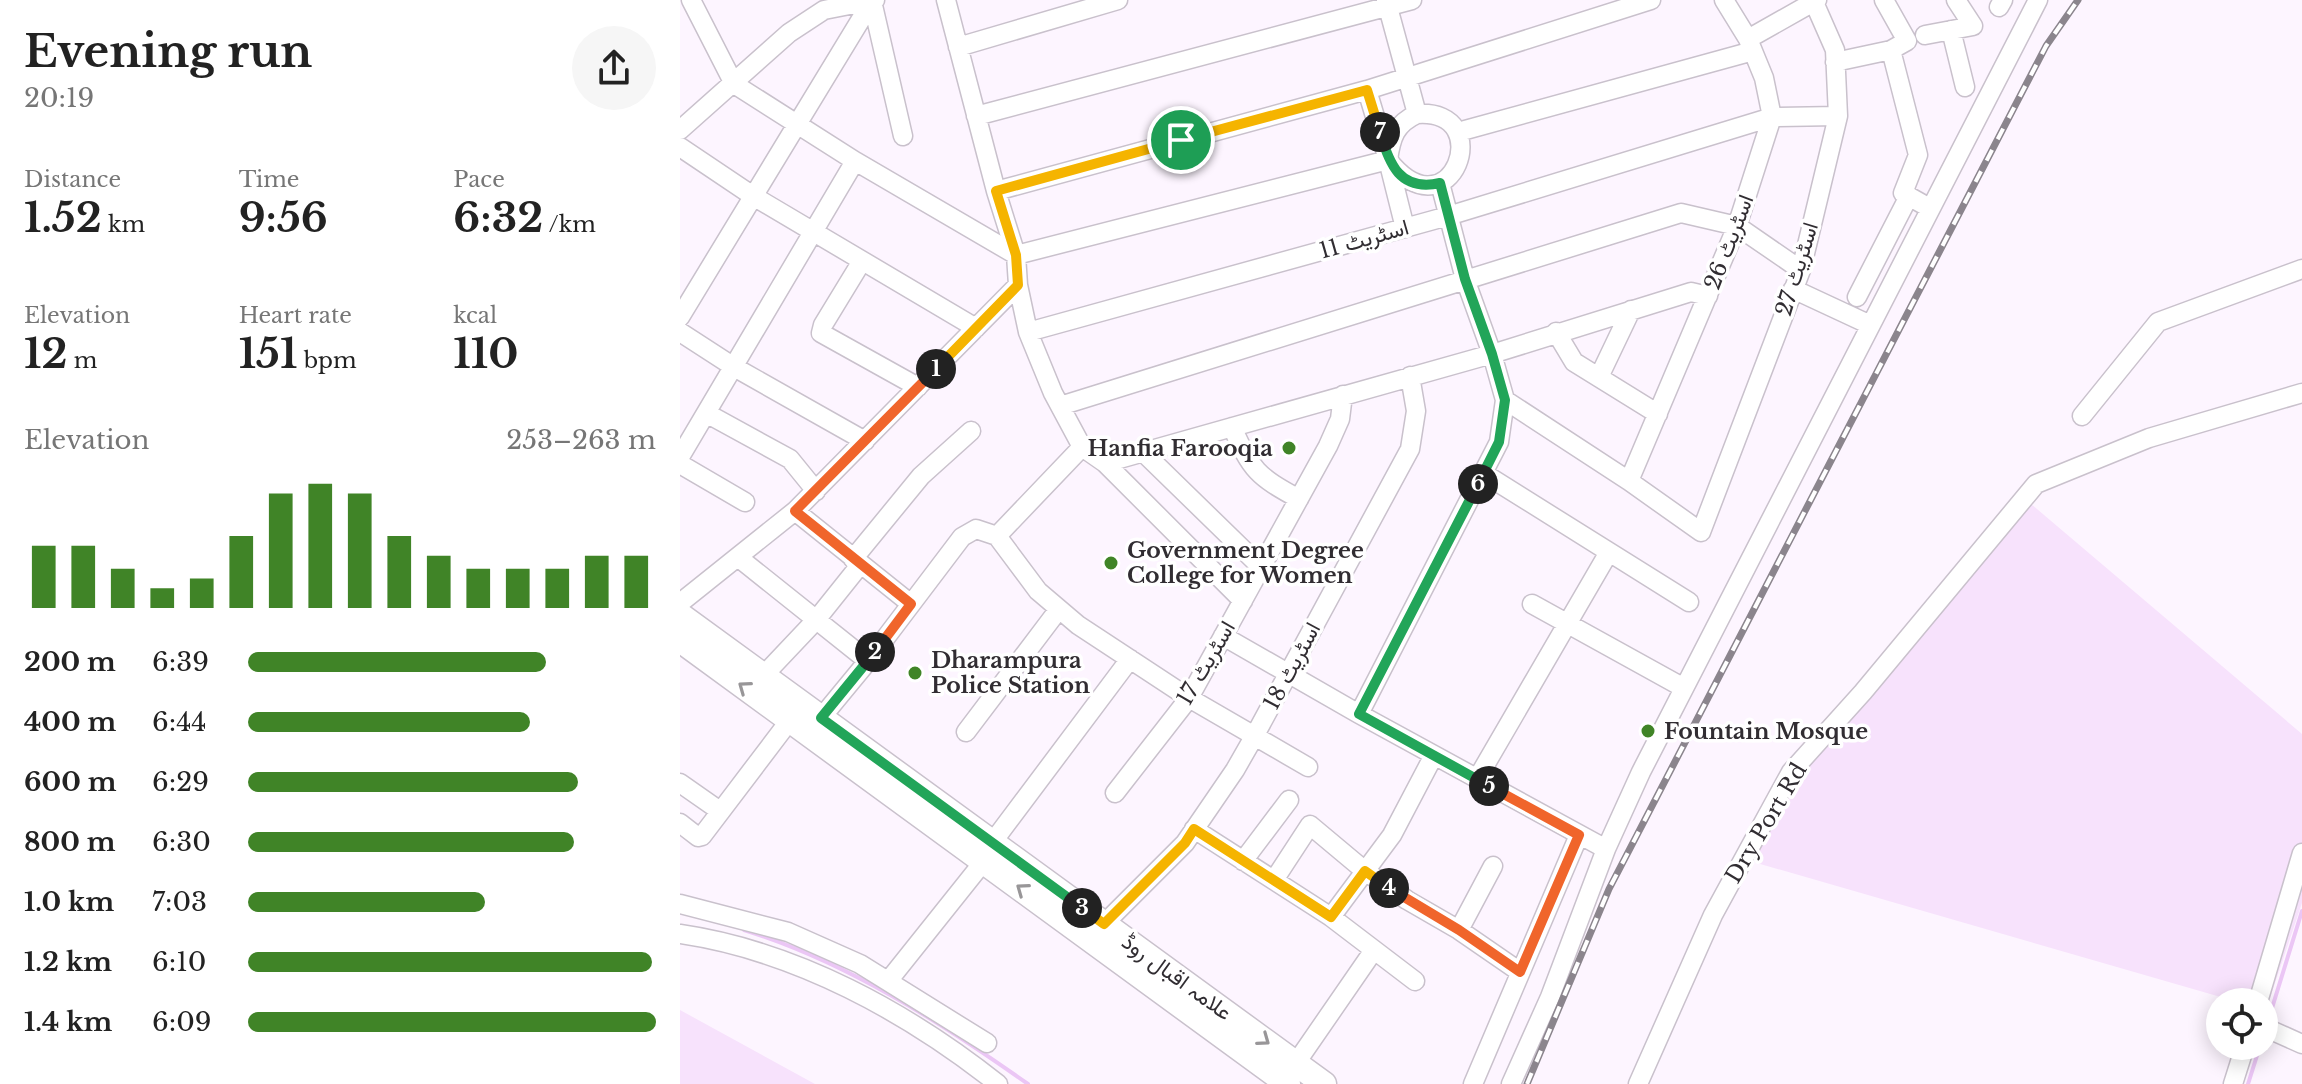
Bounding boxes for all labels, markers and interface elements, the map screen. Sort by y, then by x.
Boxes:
text: Evening run [24,24,312,79]
button: share [572,26,656,110]
text: 20:19 [24,82,94,114]
pin [1147,106,1215,174]
pin: 7 [1360,112,1400,152]
icon: arrive [1159,118,1203,162]
text: 7 [1374,118,1386,145]
text: Distance [24,166,121,193]
text: Time [239,166,299,193]
text: Pace [453,166,505,193]
street label: اسٹریٹ 26 [1699,191,1759,293]
text: 1.52 [24,193,102,243]
text: 9:56 [239,193,328,243]
text: 6:32 [453,193,543,243]
text: km [102,211,145,238]
text: /km [543,211,596,238]
street label: اسٹریٹ 11 [1316,213,1412,265]
street label: اسٹریٹ 27 [1770,219,1824,319]
text: Elevation [24,302,130,329]
text: Heart rate [239,302,352,329]
text: kcal [453,302,497,329]
text: 12 [24,329,67,379]
text: 151 [239,329,297,379]
text: 110 [453,329,518,379]
text: m [67,347,97,374]
text: bpm [297,347,357,374]
pin: 1 [916,349,956,389]
text: 1 [931,355,941,382]
text: Elevation [24,424,150,456]
text: 253–263 m [506,424,656,456]
place label: Hanfia Farooqia [1087,435,1273,462]
marker: Hanfia Farooqia [1280,439,1298,457]
pin: 6 [1458,464,1498,504]
text: 6 [1471,470,1485,497]
place label: Government Degree College for Women [1127,537,1364,589]
marker: Government Degree College for Women [1102,554,1120,572]
street label: اسٹریٹ 17 [1171,616,1241,710]
street label: اسٹریٹ 18 [1258,618,1326,714]
pin: 2 [855,632,895,672]
text: 2 [868,638,882,665]
text: 200 m [24,646,116,678]
text: 6:39 [152,646,209,678]
place label: Dharampura Police Station [931,647,1090,699]
marker: Dharampura Police Station [906,664,924,682]
one-way arrow [738,682,752,697]
text: 400 m [24,706,116,738]
text: 6:44 [152,706,207,738]
place label: Fountain Mosque [1664,718,1868,745]
marker: Fountain Mosque [1639,722,1657,740]
street label: Dry Port Rd [1719,758,1813,888]
text: 600 m [24,766,116,798]
text: 6:29 [152,766,209,798]
pin: 5 [1469,766,1509,806]
text: 5 [1482,772,1496,799]
text: 800 m [24,826,115,858]
text: 6:30 [152,826,211,858]
pin: 4 [1369,868,1409,908]
text: 4 [1382,874,1396,901]
one-way arrow [1016,885,1031,899]
text: 1.0 km [24,886,114,918]
text: 7:03 [152,886,207,918]
pin: 3 [1062,888,1102,928]
text: 3 [1075,894,1089,921]
street label: علامہ اقبال روڈ [1117,928,1237,1026]
text: 1.2 km [24,946,112,978]
text: 6:10 [152,946,206,978]
map controls [2206,988,2278,1060]
button: locate [2206,988,2278,1060]
text: 1.4 km [24,1006,112,1038]
text: 6:09 [152,1006,211,1038]
one-way arrow [1255,1030,1269,1045]

